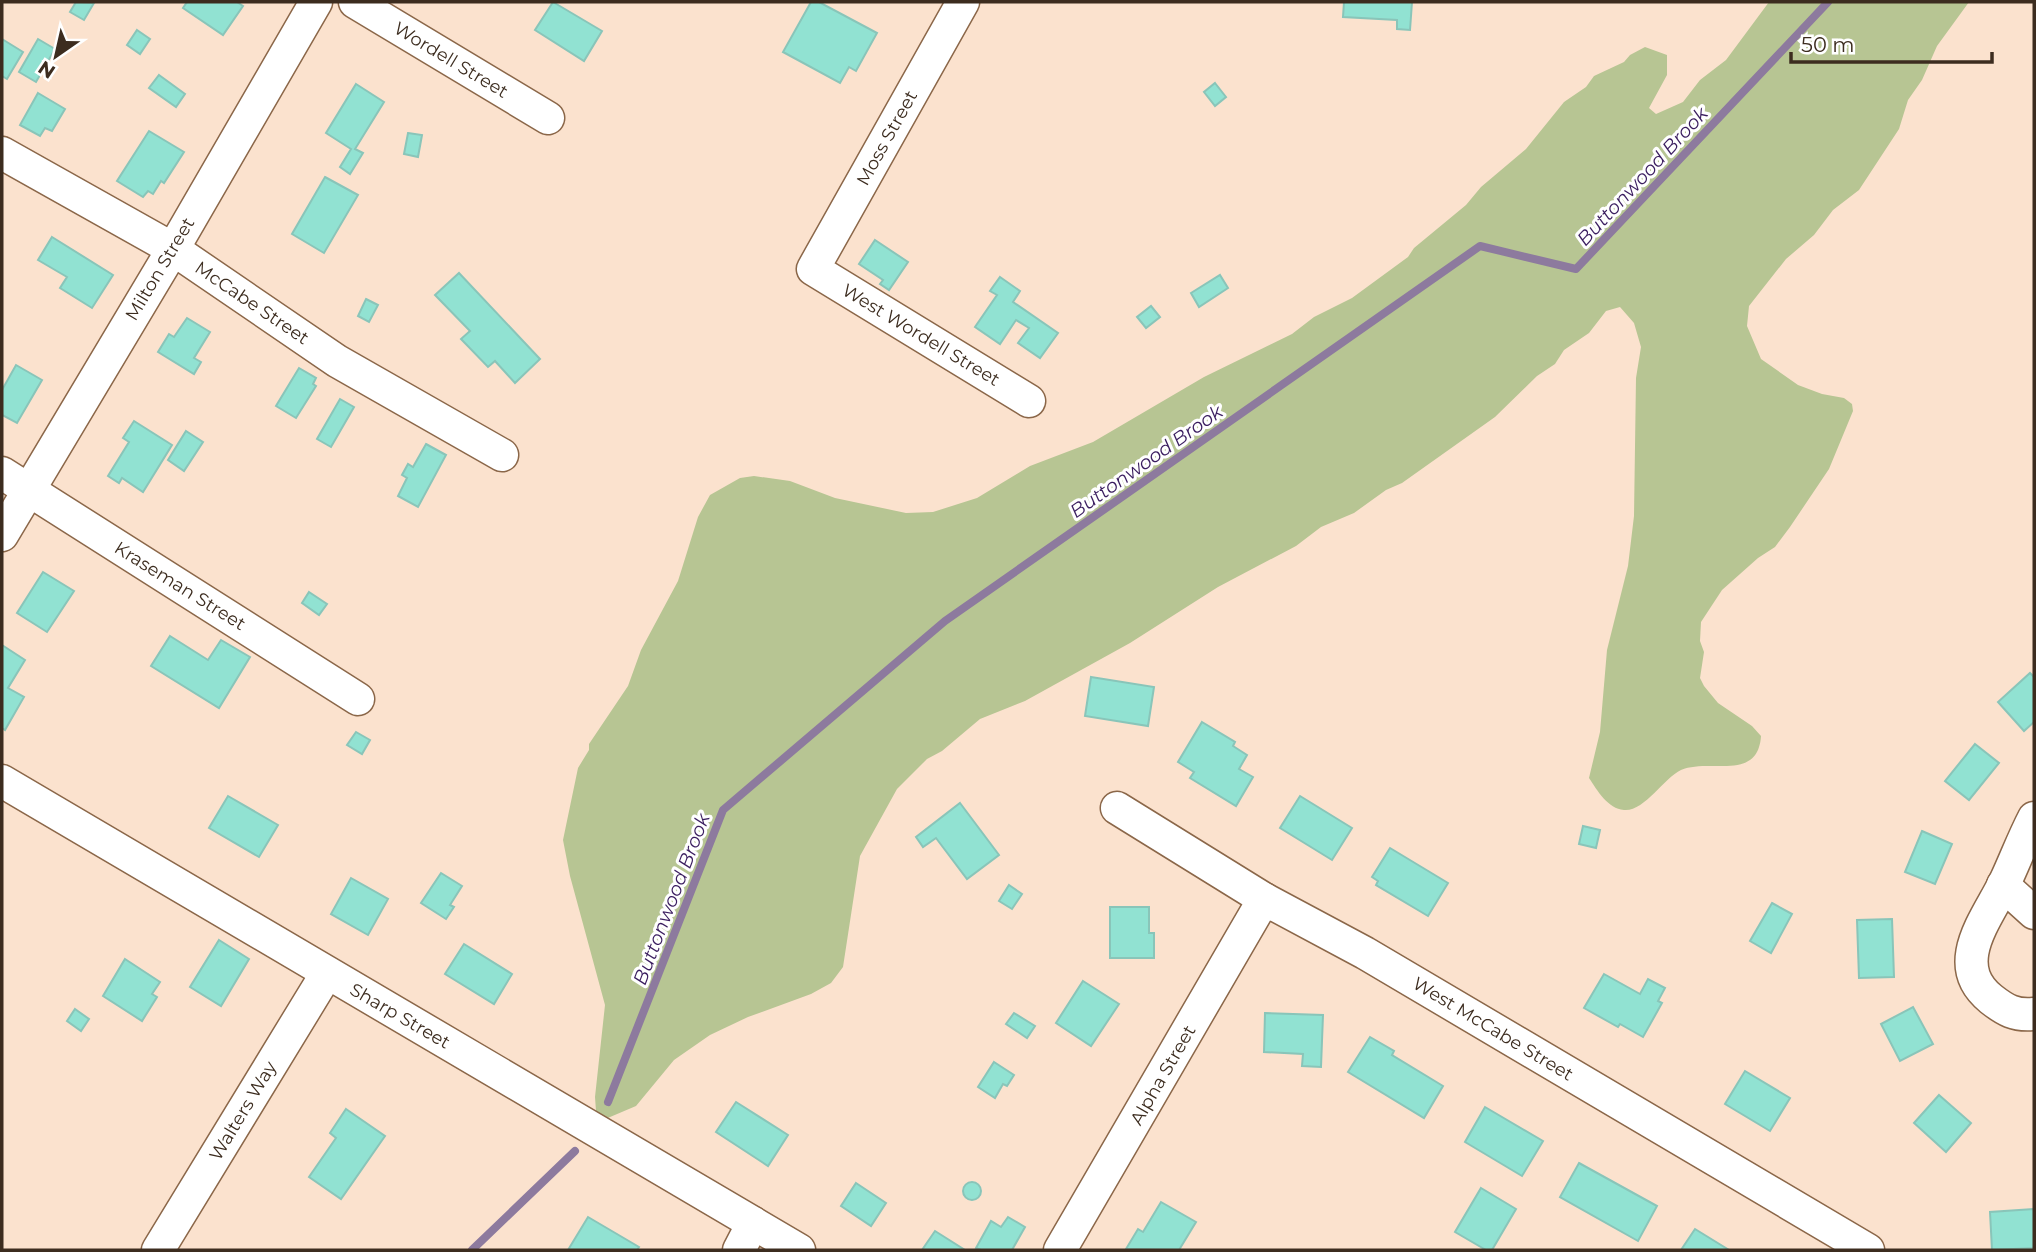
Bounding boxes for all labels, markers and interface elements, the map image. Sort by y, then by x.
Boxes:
street label: Wordell Street [390,17,512,103]
north arrow [21,21,91,91]
scale bar [1791,21,1992,65]
text: 50 m [1801,32,1855,57]
text: N [34,56,60,84]
street label: Moss Street [852,87,922,189]
water label: Buttonwood Brook [1572,102,1713,251]
street label: Milton Street [121,213,199,325]
street label: McCabe Street [191,257,313,349]
street label: West Wordell Street [838,279,1004,391]
water label: Buttonwood Brook [1065,400,1228,523]
street label: Kraseman Street [110,537,250,635]
water label: Buttonwood Brook [628,810,715,988]
street label: West McCabe Street [1409,972,1577,1086]
street label: Sharp Street [346,978,454,1054]
street label: Alpha Street [1126,1021,1200,1129]
street label: Walters Way [205,1057,281,1165]

